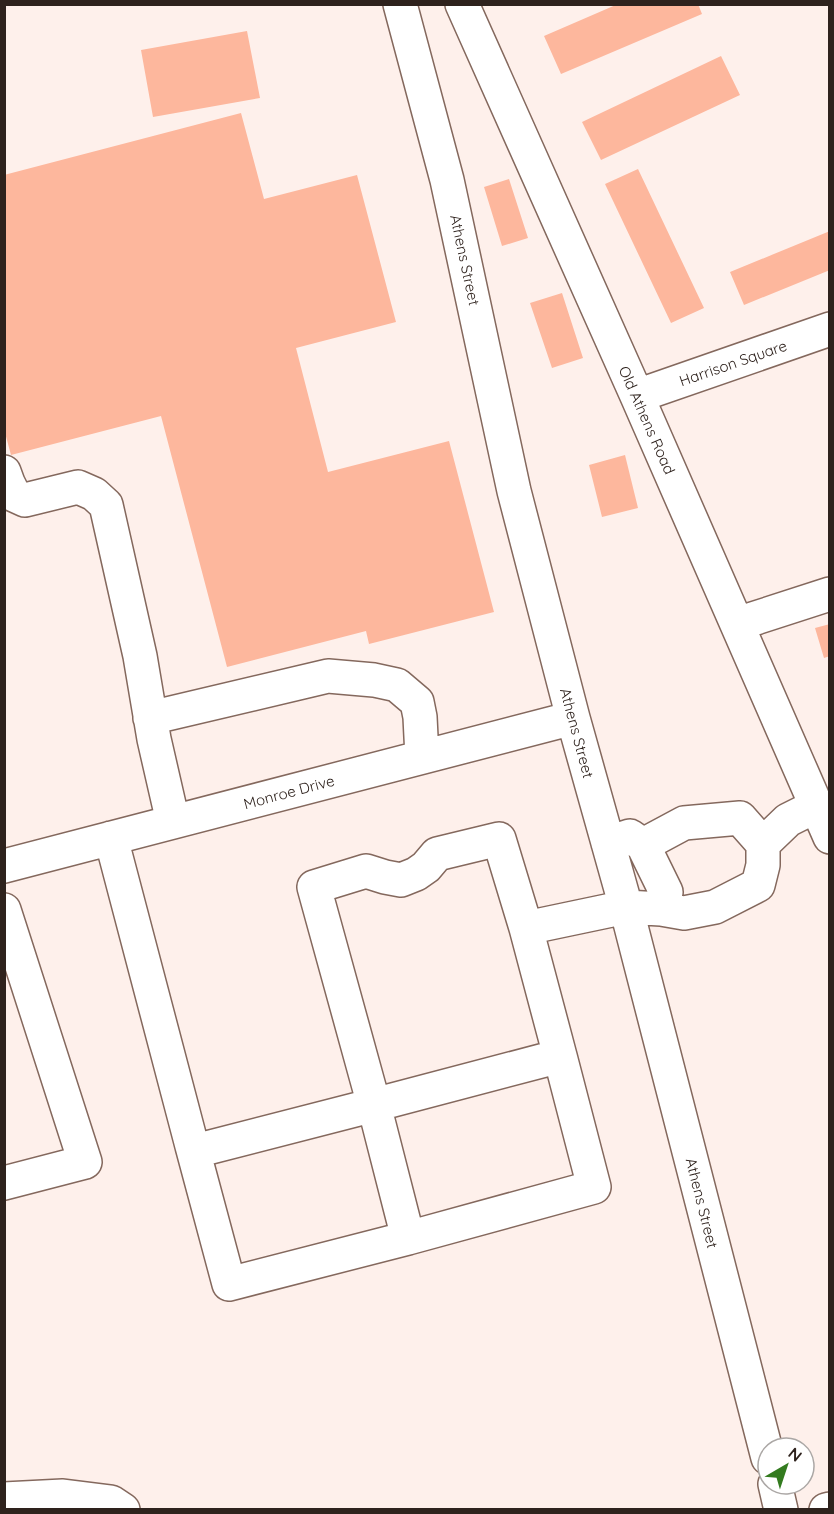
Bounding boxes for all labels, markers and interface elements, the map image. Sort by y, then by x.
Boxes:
street label: Athens Street [446,213,484,307]
street label: Harrison Square [677,336,789,390]
street label: Old Athens Road [615,363,679,477]
street label: Athens Street [556,686,598,780]
street label: Monroe Drive [241,771,337,813]
street label: Athens Street [682,1156,722,1250]
north arrow [756,1436,816,1496]
text: N [785,1443,806,1466]

